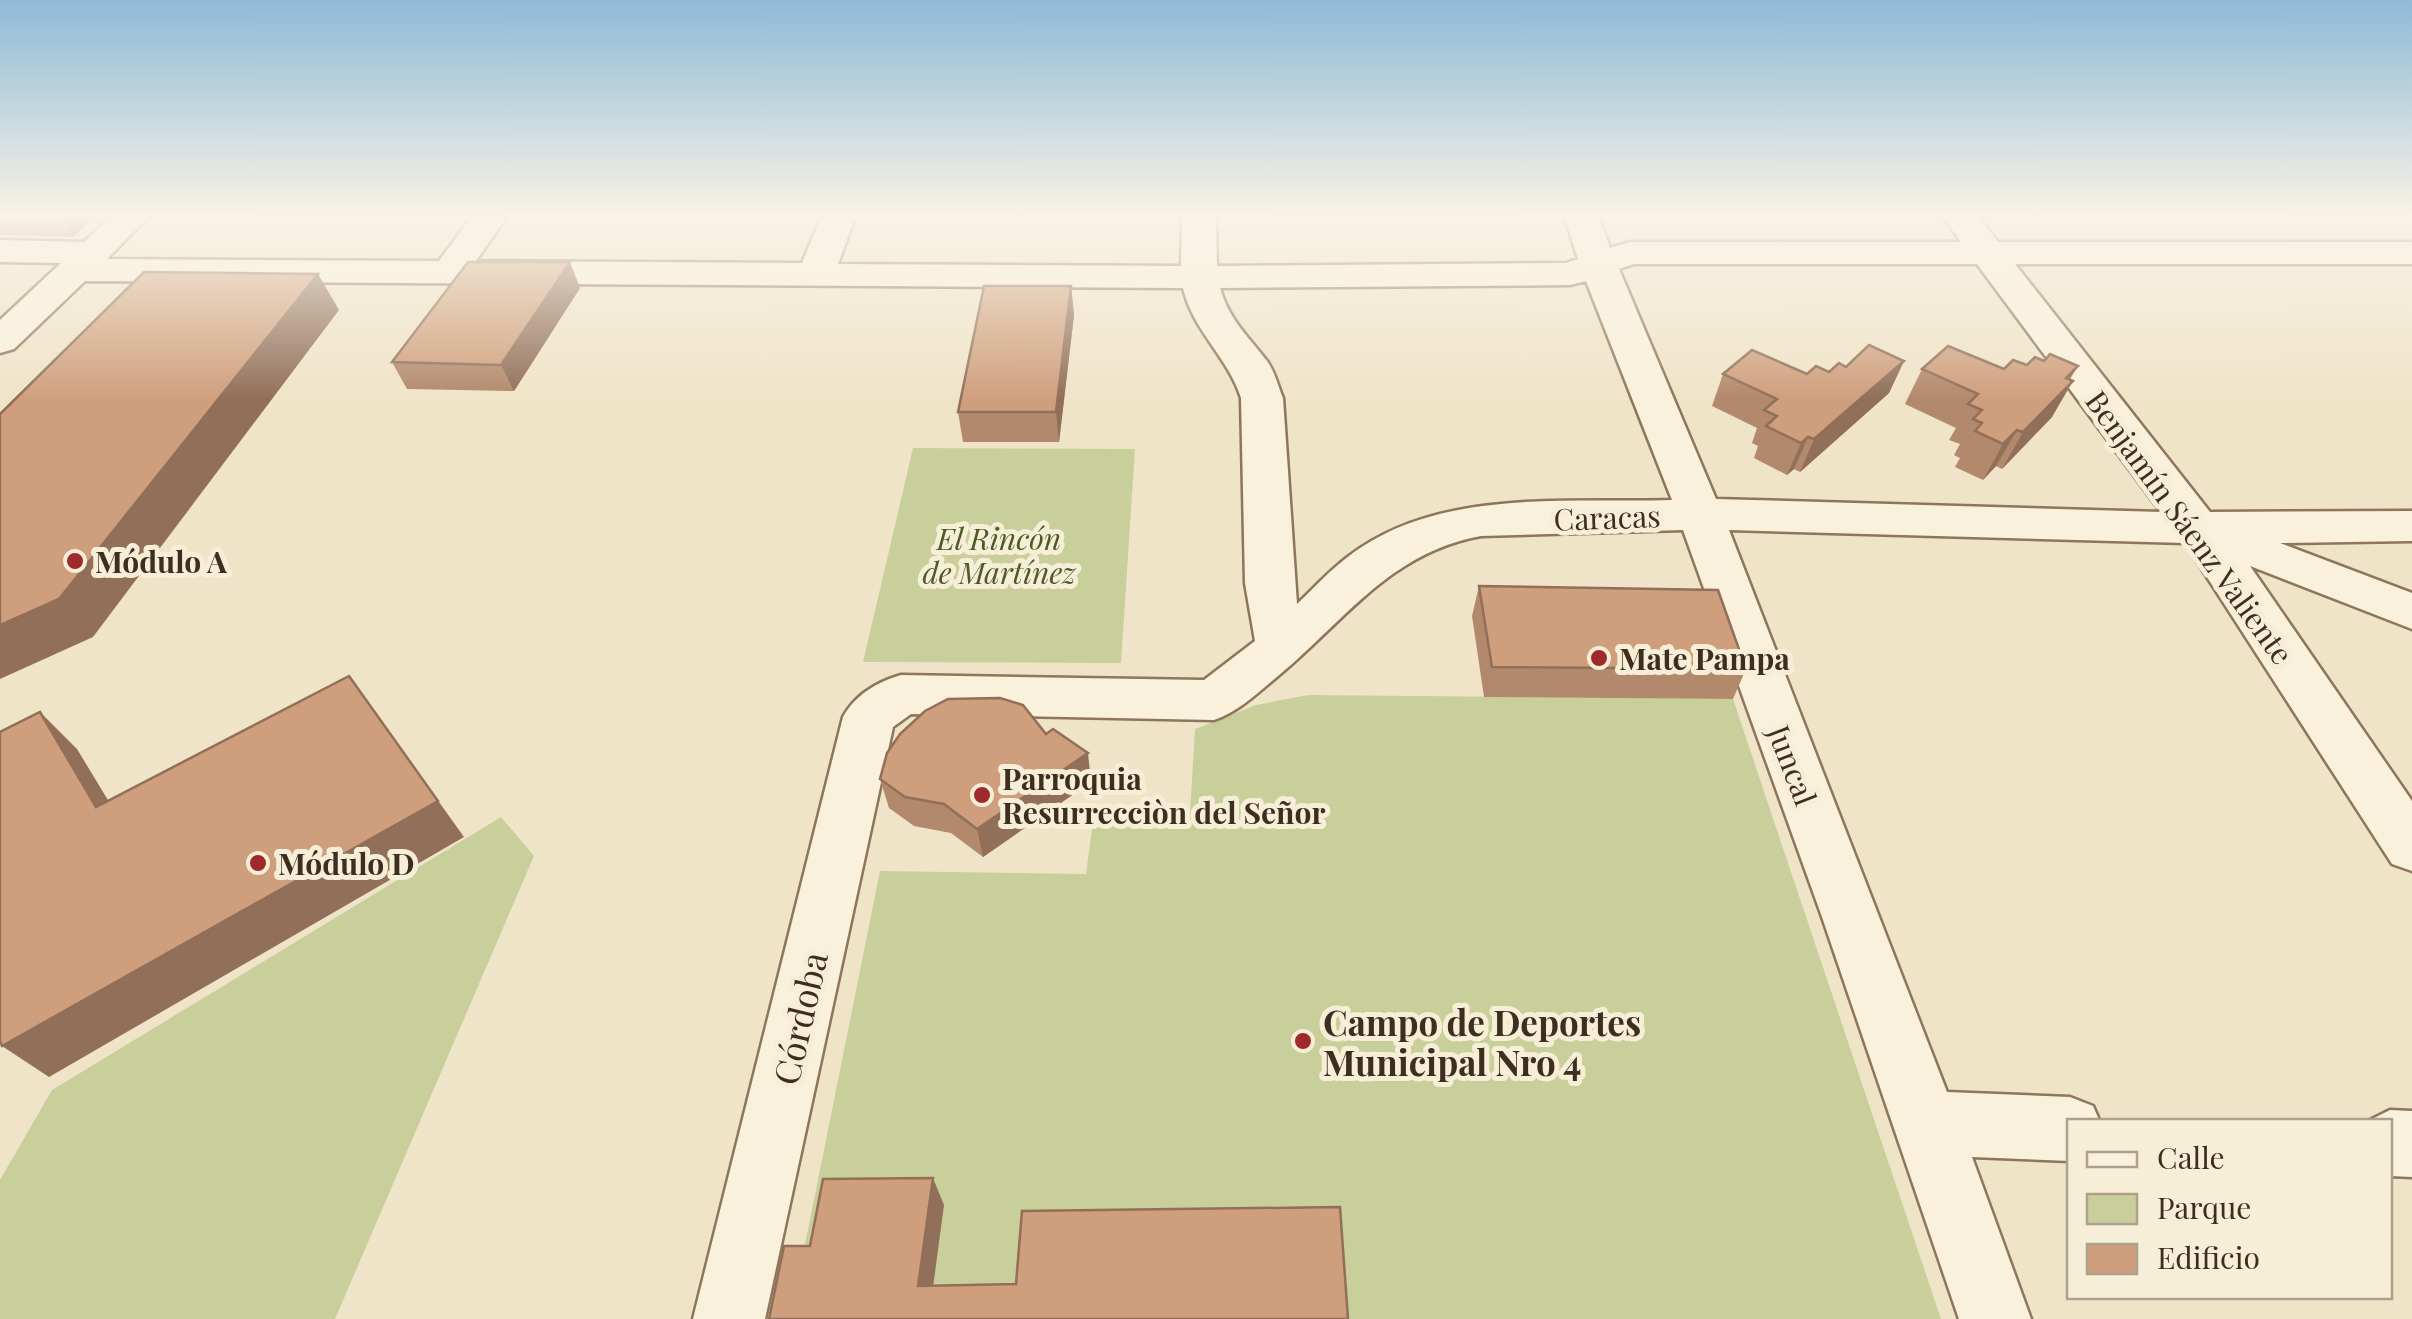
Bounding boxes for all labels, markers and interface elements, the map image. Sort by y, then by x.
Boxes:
street label: Benjamín Sáenz Valiente [2077,382,2303,672]
street label: Caracas [1553,495,1661,539]
park label: El Rincón de Martínez [922,518,1077,592]
place label: Módulo A [95,541,228,581]
marker: Módulo A [64,550,86,572]
place label: Mate Pampa [1619,638,1790,678]
marker: Mate Pampa [1588,647,1610,669]
street label: Juncal [1759,718,1827,811]
place label: Parroquia Resurrecciòn del Señor [1002,758,1325,832]
marker: Parroquia Resurrecciòn del Señor [971,784,993,806]
place label: Módulo D [278,843,415,883]
marker: Módulo D [247,852,269,874]
street label: Córdoba [761,946,837,1089]
place label: Campo de Deportes Municipal Nro 4 [1323,998,1641,1085]
marker: Campo de Deportes Municipal Nro 4 [1292,1030,1314,1052]
legend [2067,1119,2392,1299]
text: Calle [2157,1137,2225,1177]
text: Parque [2157,1187,2252,1227]
text: Edificio [2157,1237,2260,1277]

